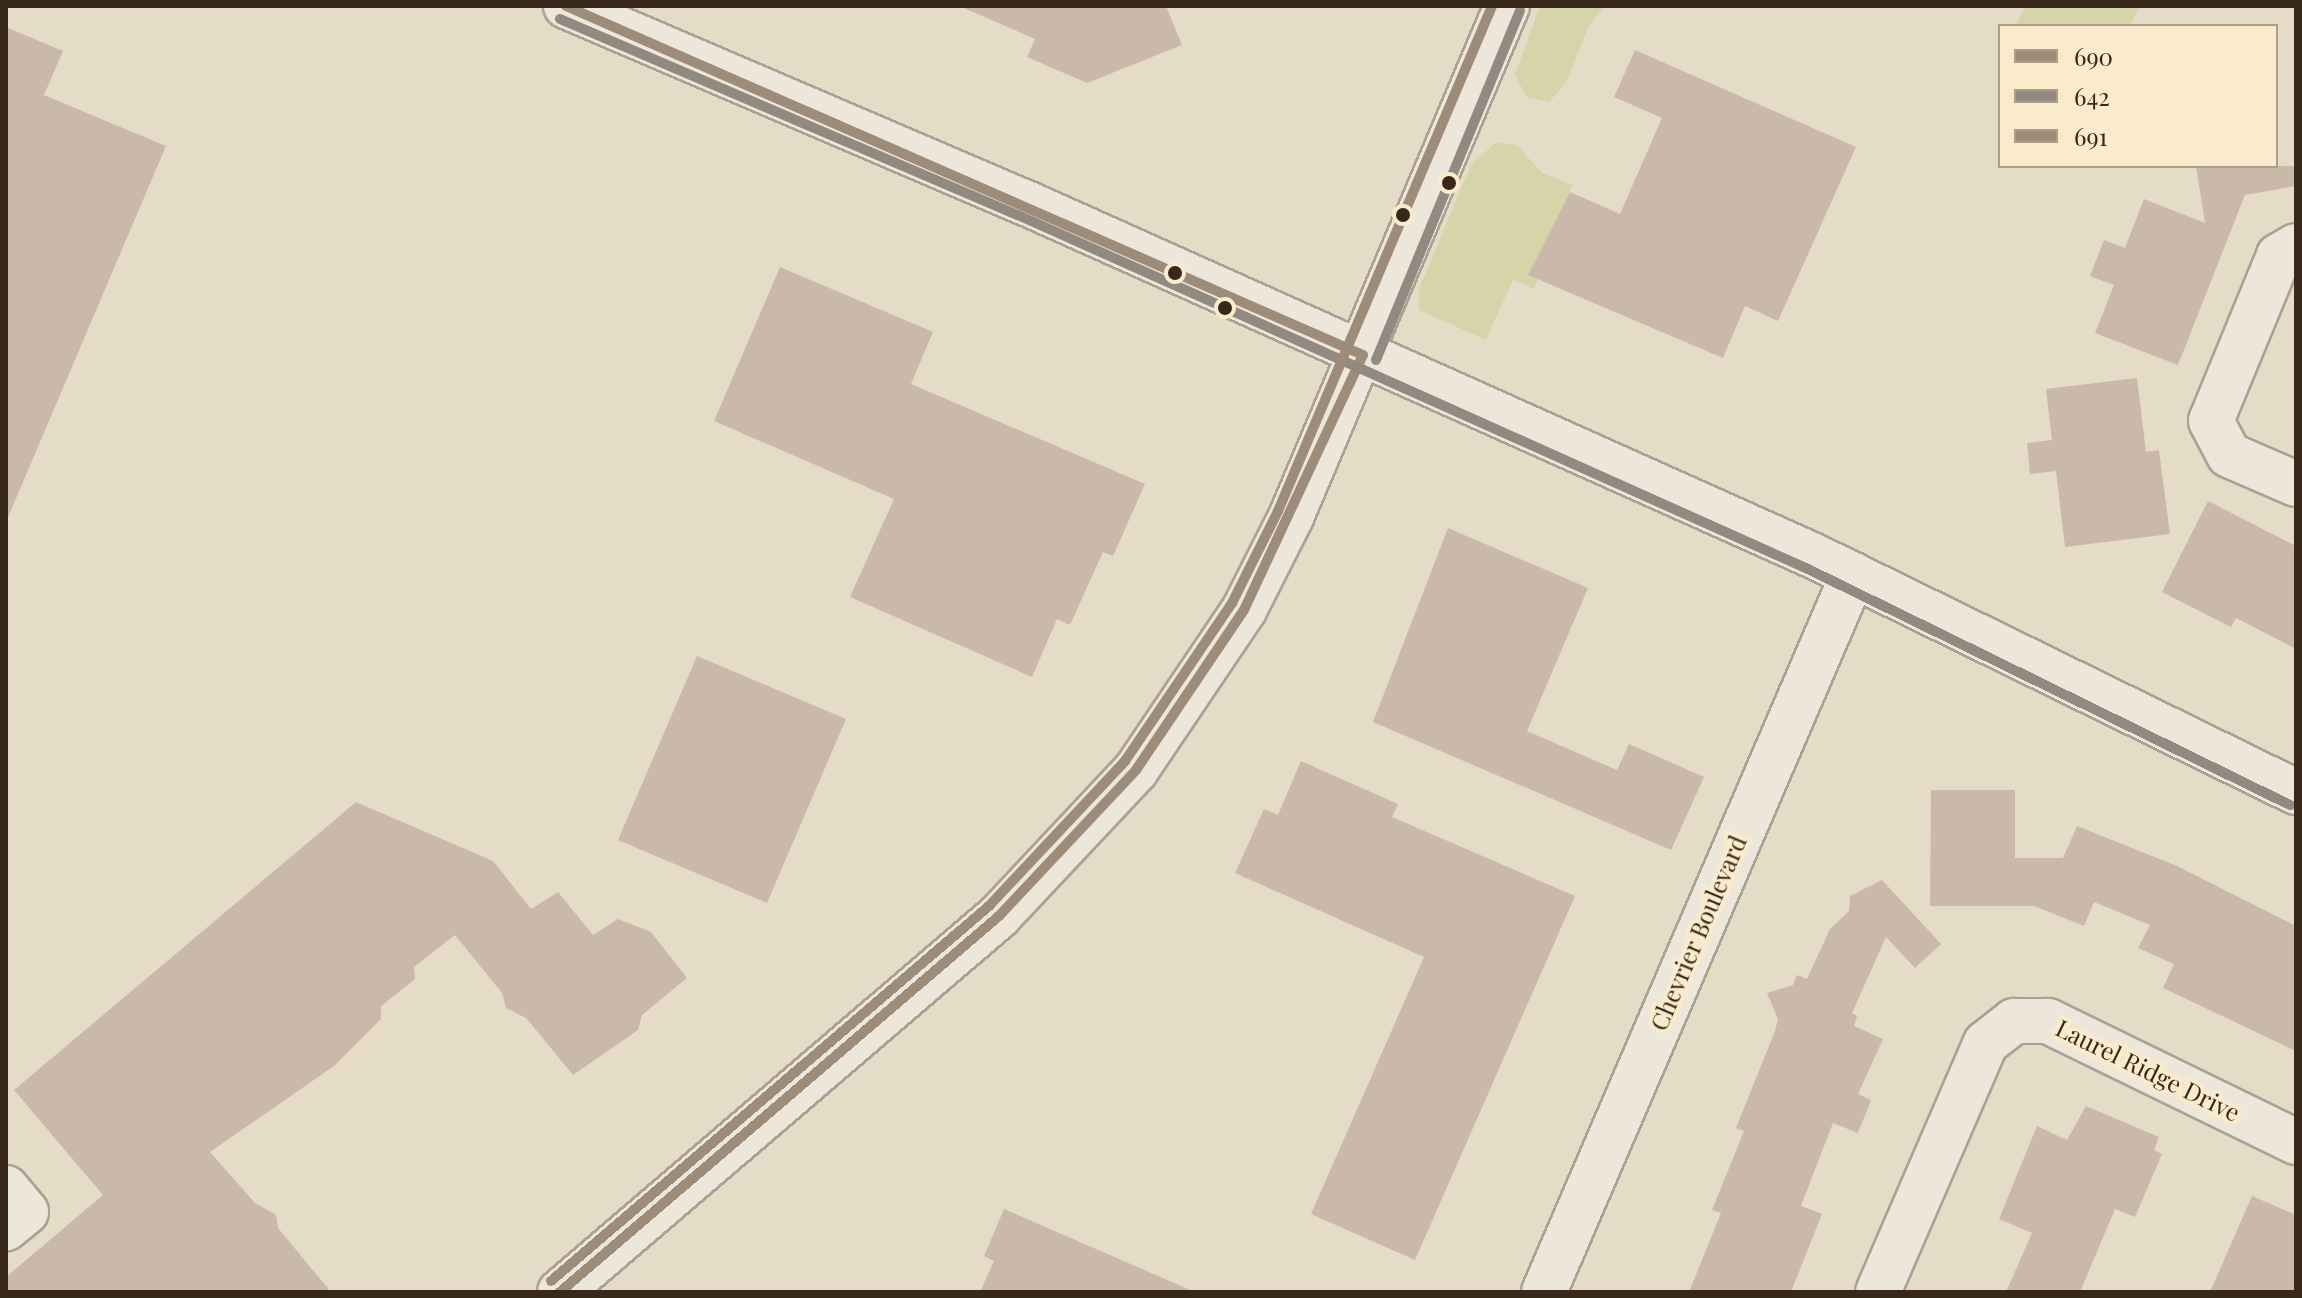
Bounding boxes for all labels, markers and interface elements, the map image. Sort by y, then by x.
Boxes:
legend [1998,24,2278,168]
text: 690 [2074,40,2113,72]
text: 642 [2074,80,2110,112]
text: 691 [2074,120,2108,152]
unlabelled marker [1441,175,1457,191]
unlabelled marker [1395,207,1411,223]
unlabelled marker [1167,265,1183,281]
unlabelled marker [1217,300,1233,316]
street label: Chevrier Boulevard [1644,831,1752,1035]
street label: Laurel Ridge Drive [2051,1013,2245,1127]

